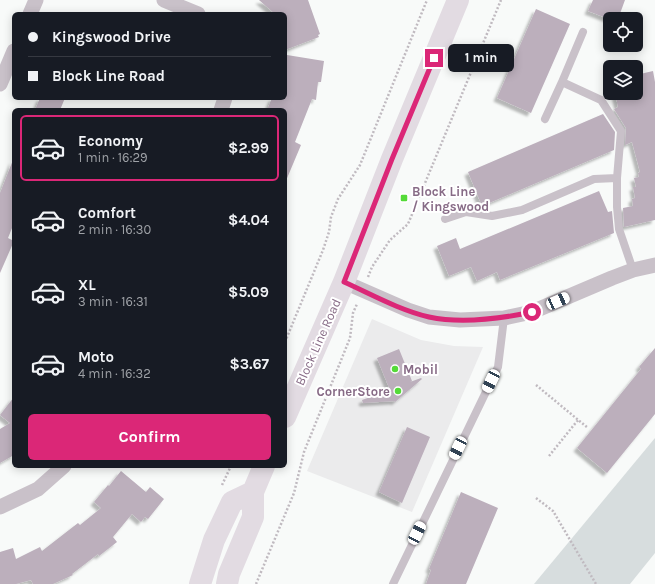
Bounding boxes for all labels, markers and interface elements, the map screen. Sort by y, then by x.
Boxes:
map controls [603,12,643,100]
button: locate [603,12,643,52]
text: Kingswood Drive [52,28,171,46]
callout: 1 min [448,44,514,72]
route end [425,49,443,67]
text: 1 min [465,50,497,65]
button: layers [603,60,643,100]
text: Block Line Road [52,67,165,85]
icon: car [30,130,66,166]
text: Economy [78,132,143,150]
text: $2.99 [228,139,269,157]
text: 1 min · 16:29 [78,150,148,165]
place label: Block Line / Kingswood [412,184,489,214]
marker: Block Line / Kingswood [399,193,409,203]
icon: car [30,202,66,238]
text: Comfort [78,204,136,222]
text: $4.04 [228,211,269,229]
text: 2 min · 16:30 [78,222,151,237]
icon: car [30,274,66,310]
text: XL [78,276,96,294]
text: $5.09 [228,283,269,301]
car [545,291,571,311]
text: 3 min · 16:31 [78,294,148,309]
street label: Block Line Road [292,296,344,388]
route start [523,303,541,321]
icon: car [30,346,66,382]
text: Moto [78,348,114,366]
text: $3.67 [230,355,269,373]
place label: Mobil [403,362,438,377]
marker: Mobil [390,364,400,374]
text: 4 min · 16:32 [78,366,151,381]
car [480,368,502,394]
place label: CornerStore [316,384,390,399]
marker: CornerStore [393,386,403,396]
button: Confirm [28,414,271,460]
car [447,435,469,461]
car [406,520,428,546]

